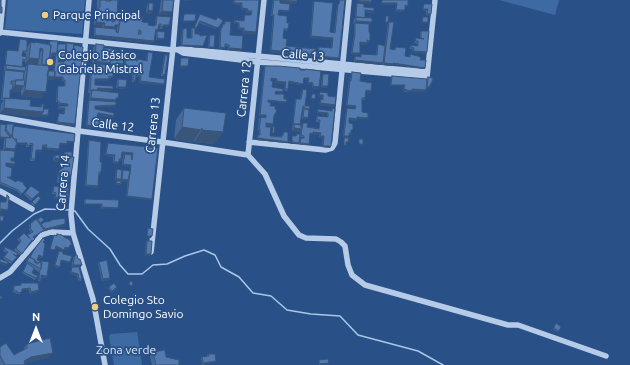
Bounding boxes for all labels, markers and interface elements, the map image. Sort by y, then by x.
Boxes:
place label: Parque Principal [53,8,140,22]
marker: Parque Principal [40,10,50,20]
street label: Calle 13 [281,46,325,64]
place label: Colegio Básico Gabriela Mistral [58,48,142,76]
marker: Colegio Básico Gabriela Mistral [45,57,55,67]
street label: Carrera 12 [234,60,254,118]
street label: Carrera 13 [143,96,163,154]
street label: Calle 12 [91,115,135,135]
street label: Carrera 14 [53,154,73,212]
place label: Colegio Sto Domingo Savio [103,293,184,321]
marker: Colegio Sto Domingo Savio [90,302,100,312]
north arrow [16,309,56,349]
text: N [32,311,40,323]
park label: Zona verde [96,343,156,357]

